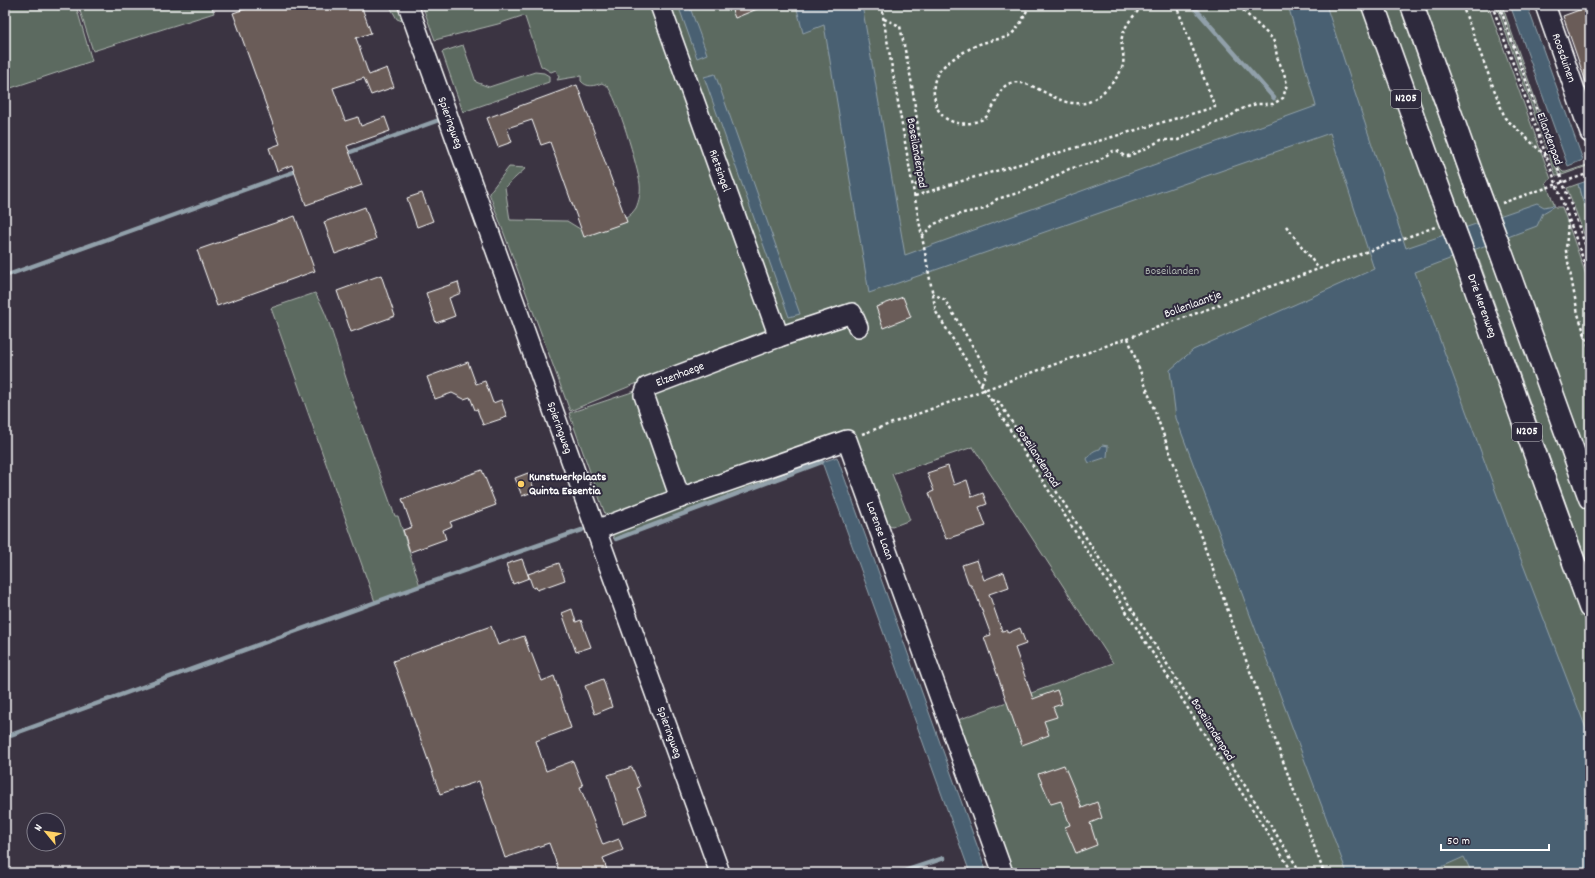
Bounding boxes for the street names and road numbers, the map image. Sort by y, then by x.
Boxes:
street label: Roosduinen [1547,31,1580,85]
road number: N205 [1391,90,1421,108]
street label: Spieringweg [433,94,467,151]
street label: Eilandenpad [1532,110,1566,168]
street label: Boseilandenpad [901,117,931,189]
street label: Rietsingel [704,147,735,194]
street label: Drie Merenweg [1463,272,1501,340]
street label: Bollenlaantje [1162,287,1224,323]
street label: Elzenhaege [653,358,707,391]
street label: Spieringweg [542,399,576,456]
street label: Boseilandenpad [1011,423,1063,491]
road number: N205 [1512,423,1542,441]
street label: Larense Laan [861,499,898,562]
street label: Boseilandenpad [1186,695,1238,765]
street label: Spieringweg [652,704,686,761]

